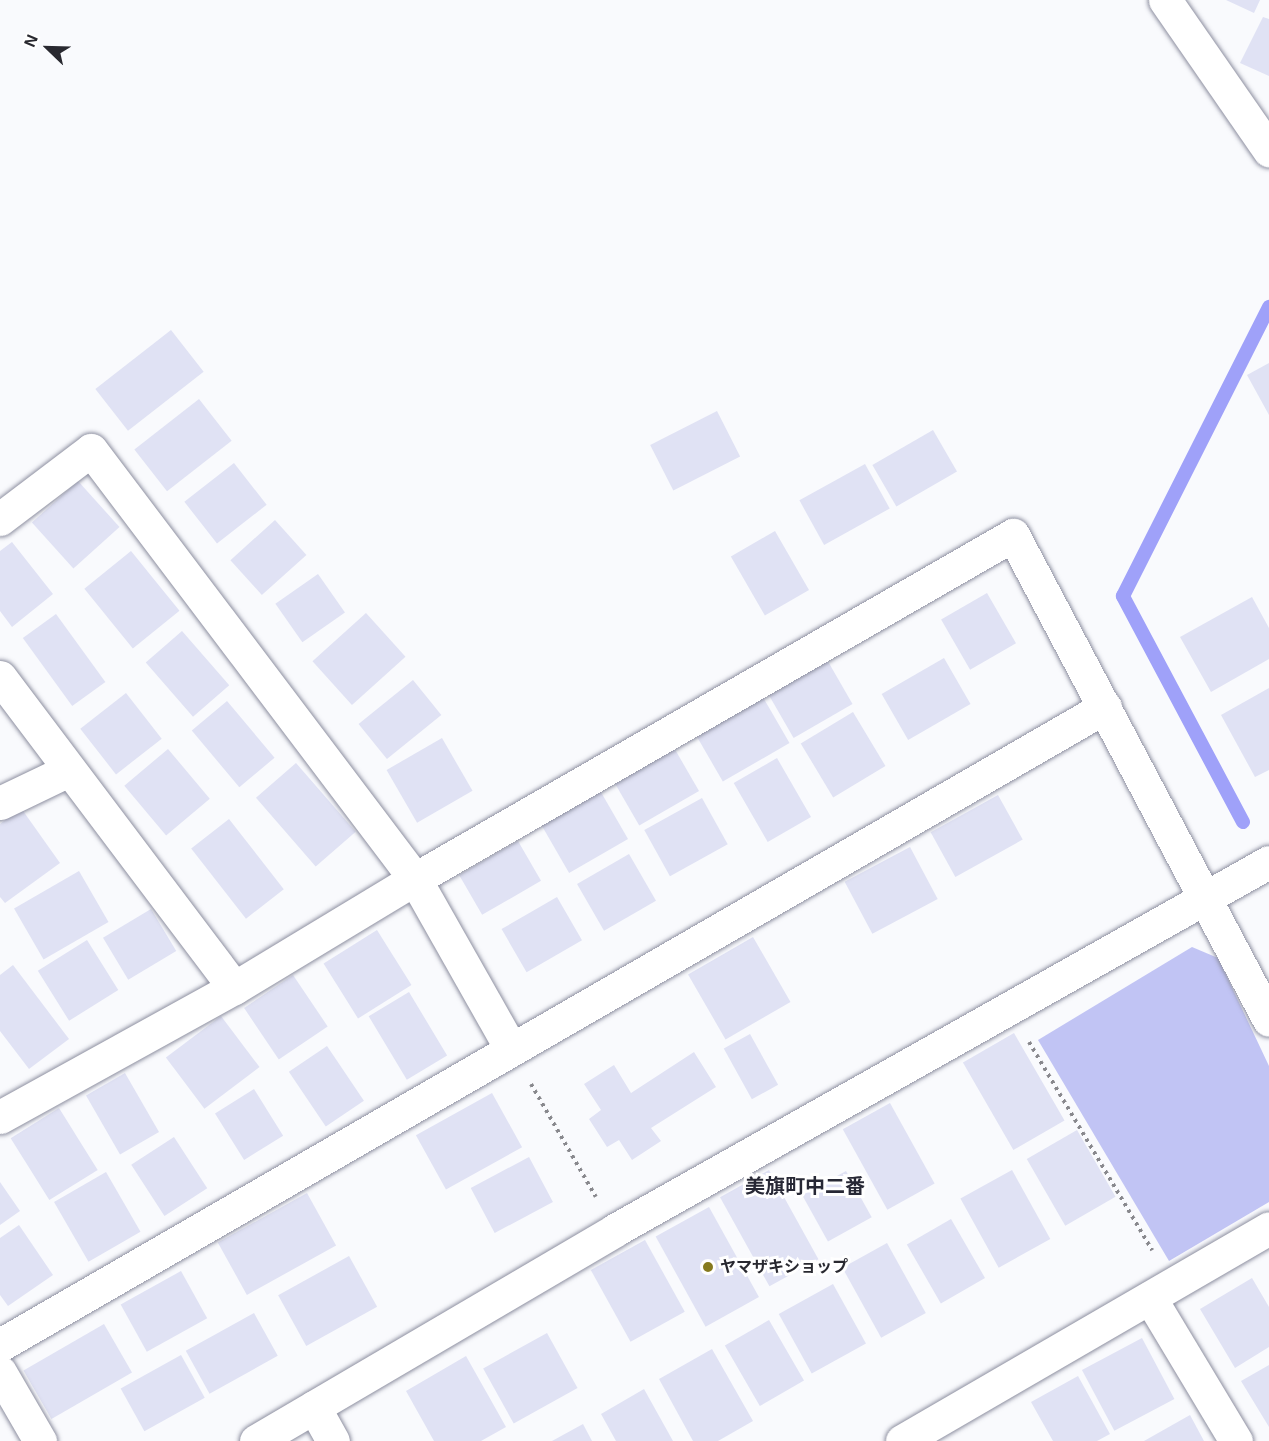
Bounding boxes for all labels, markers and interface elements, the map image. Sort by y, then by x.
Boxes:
north arrow [18,18,78,78]
text: N [21,32,41,49]
district label: 美旗町中二番 [745,1174,865,1198]
place label: ヤマザキショップ [720,1257,848,1277]
marker: ヤマザキショップ [701,1260,715,1274]

